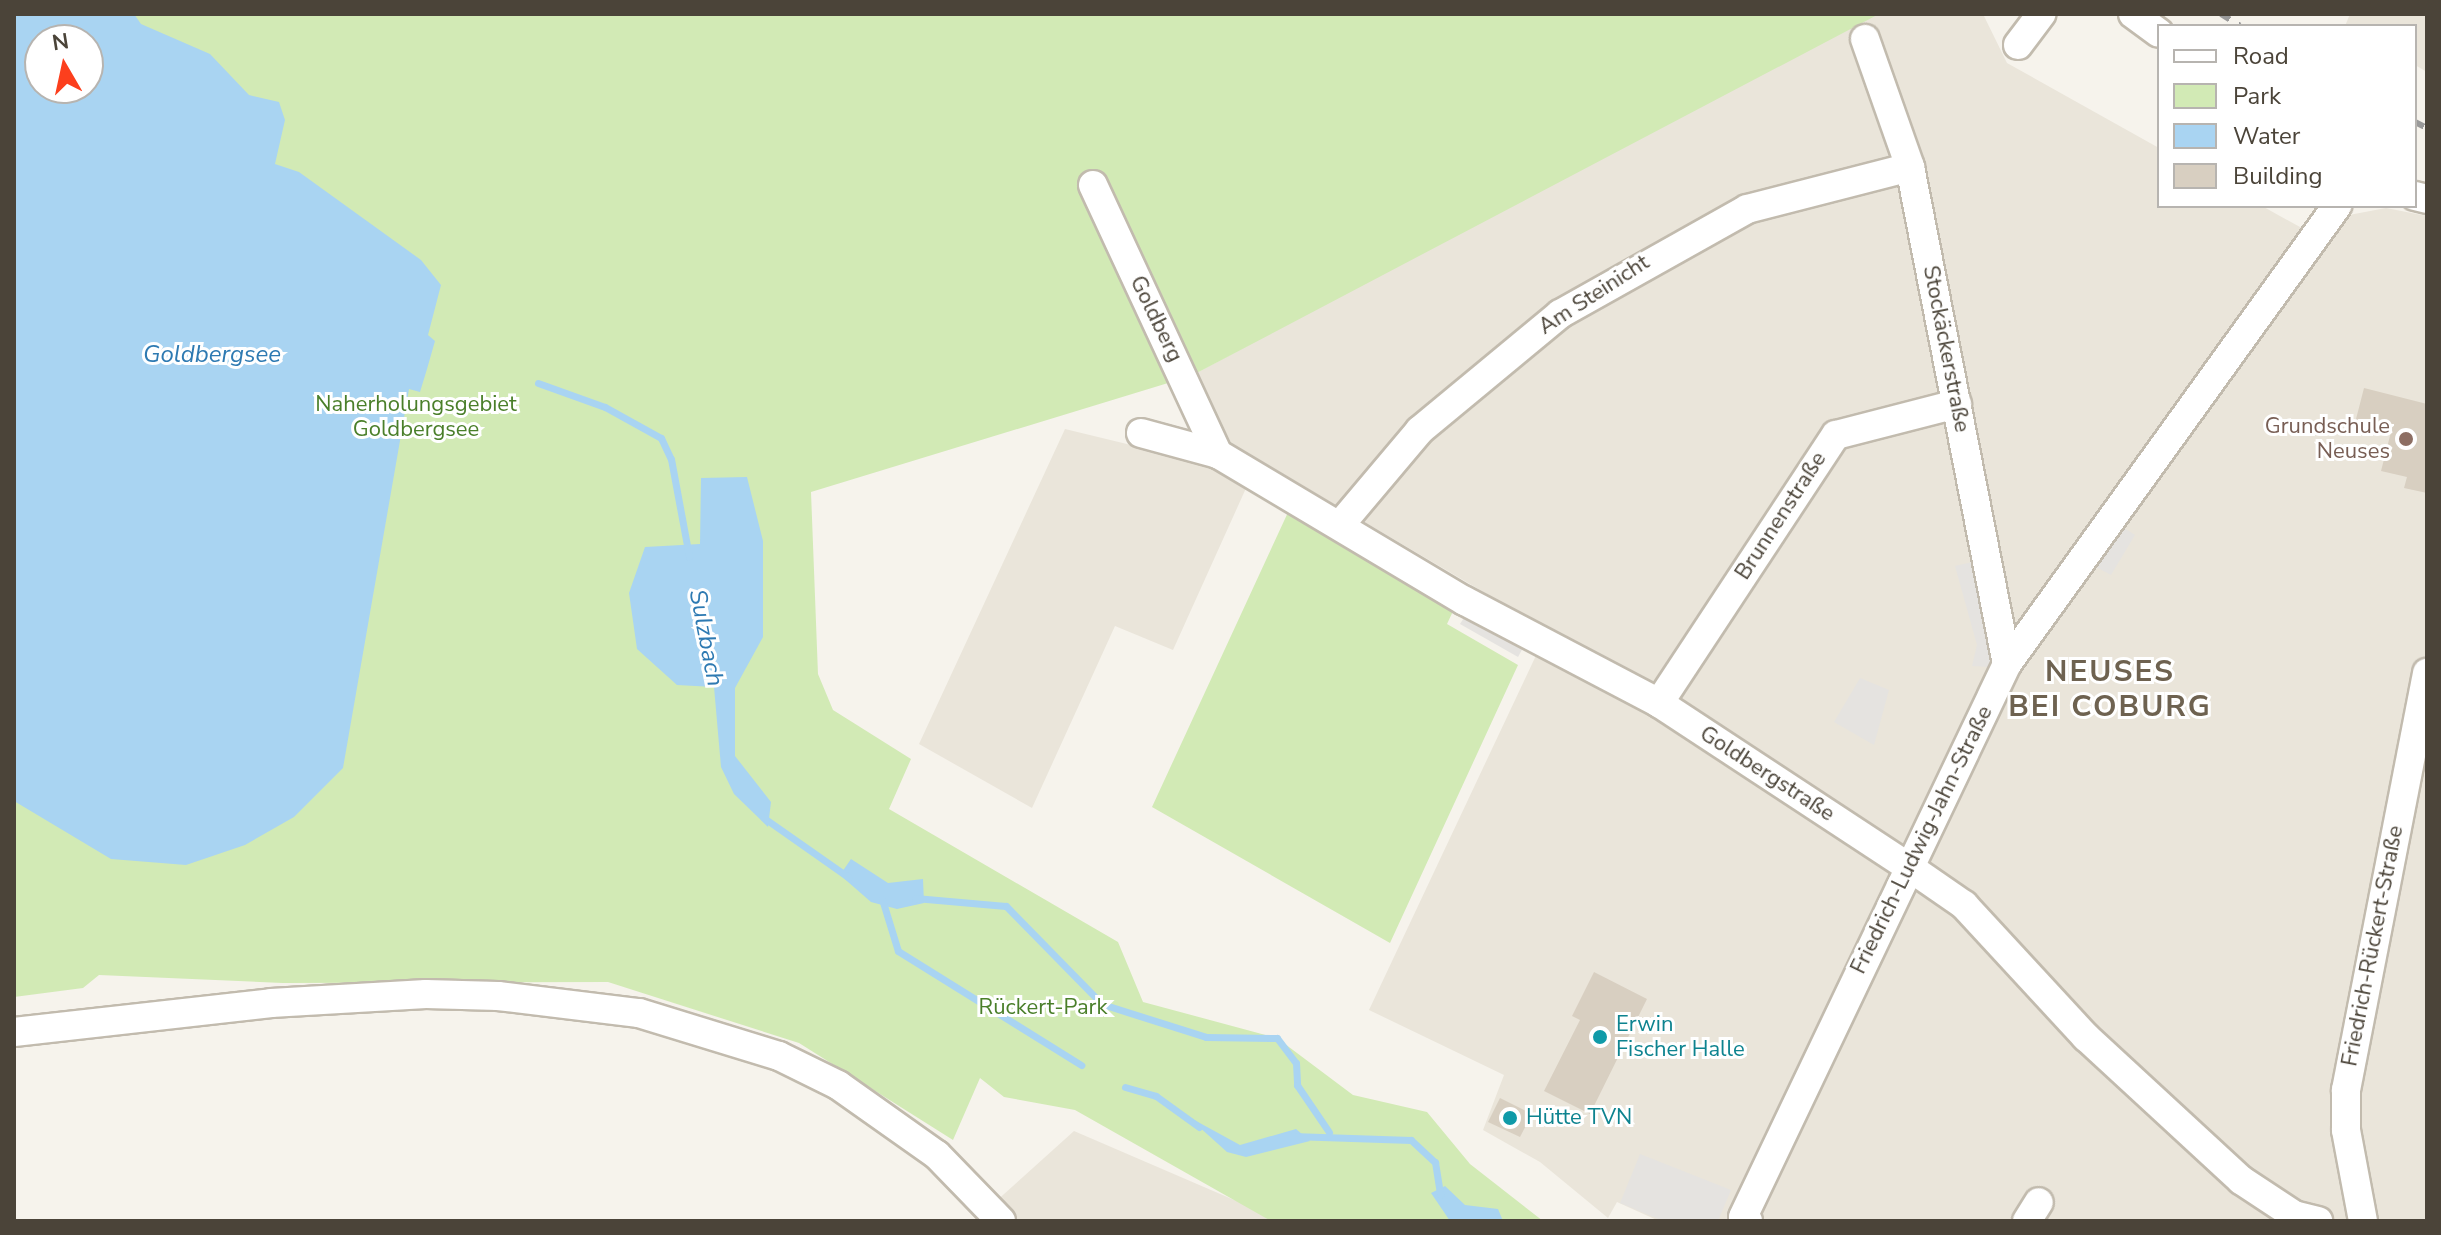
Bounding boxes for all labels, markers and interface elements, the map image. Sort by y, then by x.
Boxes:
north arrow [24,24,104,104]
legend [2157,24,2417,208]
text: N [50,26,71,58]
text: Road [2233,40,2289,72]
text: Park [2233,80,2281,112]
text: Water [2233,120,2300,152]
text: Building [2233,160,2323,192]
street label: Am Steinicht [1534,250,1654,340]
street label: Stockäckerstraße [1917,263,1975,435]
street label: Goldberg [1124,272,1188,366]
water label: Goldbergsee [143,341,281,369]
park label: Naherholungsgebiet Goldbergsee [315,391,517,442]
place label: Grundschule Neuses [2265,413,2390,464]
marker: Grundschule Neuses [2397,430,2415,448]
street label: Brunnenstraße [1730,447,1832,585]
water label: Sulzbach [683,587,729,689]
district label: NEUSES BEI COBURG [2008,654,2212,724]
street label: Friedrich-Ludwig-Jahn-Straße [1845,702,1999,978]
street label: Goldbergstraße [1695,721,1839,827]
street label: Friedrich-Rückert-Straße [2337,823,2409,1069]
park label: Rückert-Park [979,995,1107,1021]
place label: Erwin Fischer Halle [1616,1011,1745,1062]
marker: Erwin Fischer Halle [1591,1028,1609,1046]
place label: Hütte TVN [1526,1105,1632,1131]
marker: Hütte TVN [1501,1109,1519,1127]

